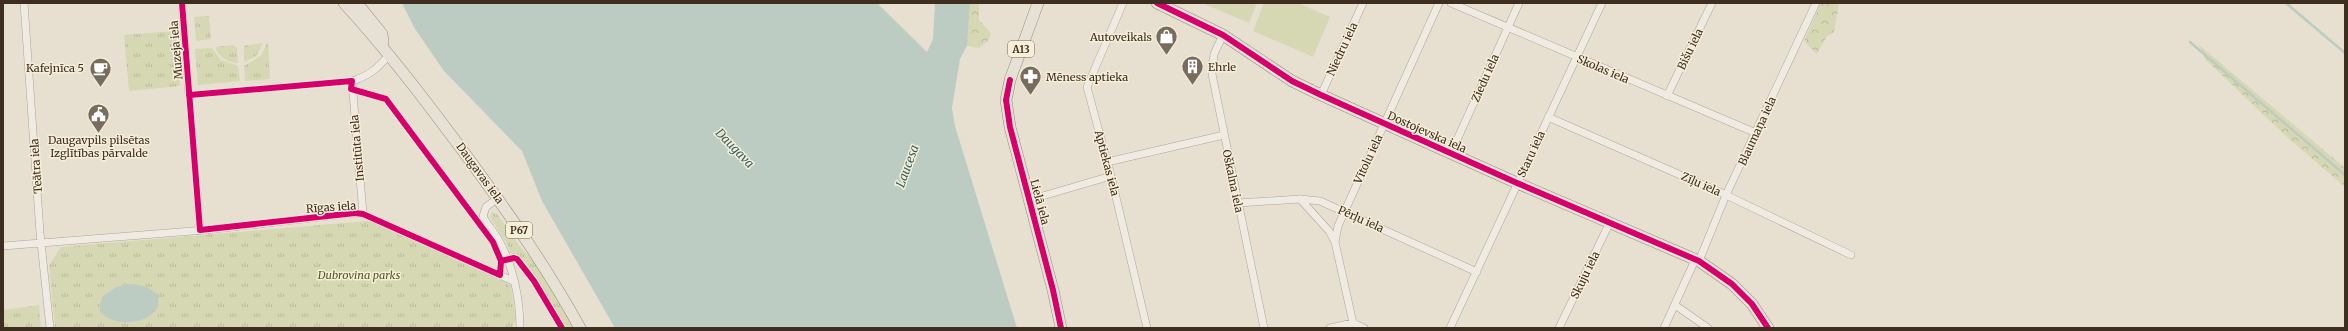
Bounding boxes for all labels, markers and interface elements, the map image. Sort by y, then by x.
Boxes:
street label: Muzeja iela [166,20,186,80]
street label: Niedru iela [1323,20,1361,78]
shop icon: Autoveikals [1154,24,1180,57]
street label: Bišu iela [1674,26,1706,72]
place label: Autoveikals [1089,30,1152,44]
road number: A13 [1008,41,1034,57]
street label: Ziedu iela [1468,52,1502,104]
street label: Skolas iela [1575,52,1631,86]
building icon: Ehrle [1179,54,1205,87]
cafe icon: Kafejnīca 5 [87,55,113,88]
place label: Ehrle [1208,60,1236,74]
place label: Kafejnīca 5 [26,61,84,75]
pharmacy icon: Mēness aptieka [1017,64,1043,97]
place label: Mēness aptieka [1046,70,1128,84]
street label: Blaumaņa iela [1735,94,1779,168]
public building icon: Daugavpils pilsētas Izglītības pārvalde [86,101,112,134]
street label: Dostojevska iela [1385,108,1469,156]
street label: Institūta iela [347,114,367,182]
water label: Daugava [712,124,757,171]
street label: Aptiekas iela [1091,128,1123,197]
street label: Staru iela [1514,128,1548,180]
street label: Vītolu iela [1350,132,1386,187]
place label: Daugavpils pilsētas Izglītības pārvalde [48,133,150,160]
street label: Teātra iela [27,138,45,194]
street label: Daugavas iela [453,140,507,206]
water label: Laucesa [892,143,922,189]
street label: Oškalna iela [1219,148,1247,214]
street label: Zīļu iela [1679,169,1723,199]
street label: Lielā iela [1027,178,1053,226]
street label: Rīgas iela [305,198,357,216]
street label: Pērļu iela [1336,203,1386,235]
road number: P67 [506,222,532,238]
street label: Skuju iela [1567,249,1603,301]
park label: Dubrovina parks [317,268,401,282]

